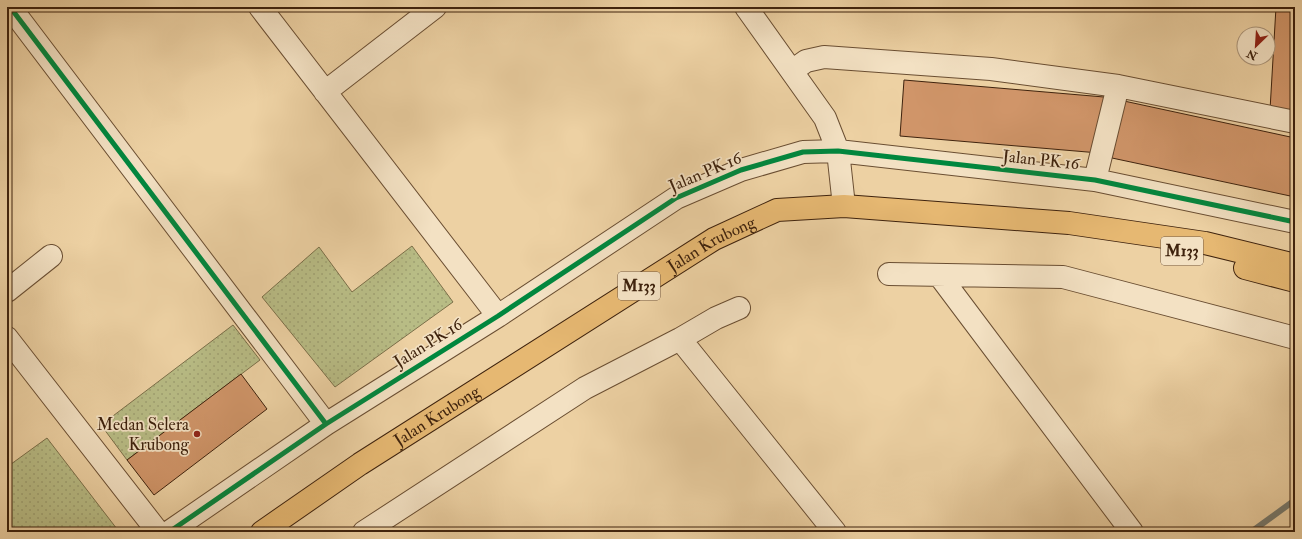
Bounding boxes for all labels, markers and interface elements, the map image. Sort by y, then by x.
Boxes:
north arrow [1236,26,1276,66]
text: N [1244,46,1260,63]
street label: Jalan PK 16 [1000,145,1082,176]
street label: Jalan PK 16 [664,147,746,198]
street label: Jalan Krubong [662,211,759,278]
road number: M133 [1161,237,1203,265]
road number: M133 [618,272,660,300]
street label: Jalan PK 16 [389,313,468,374]
street label: Jalan Krubong [389,380,484,452]
place label: Medan Selera Krubong [97,414,190,455]
marker: Medan Selera Krubong [192,429,202,439]

